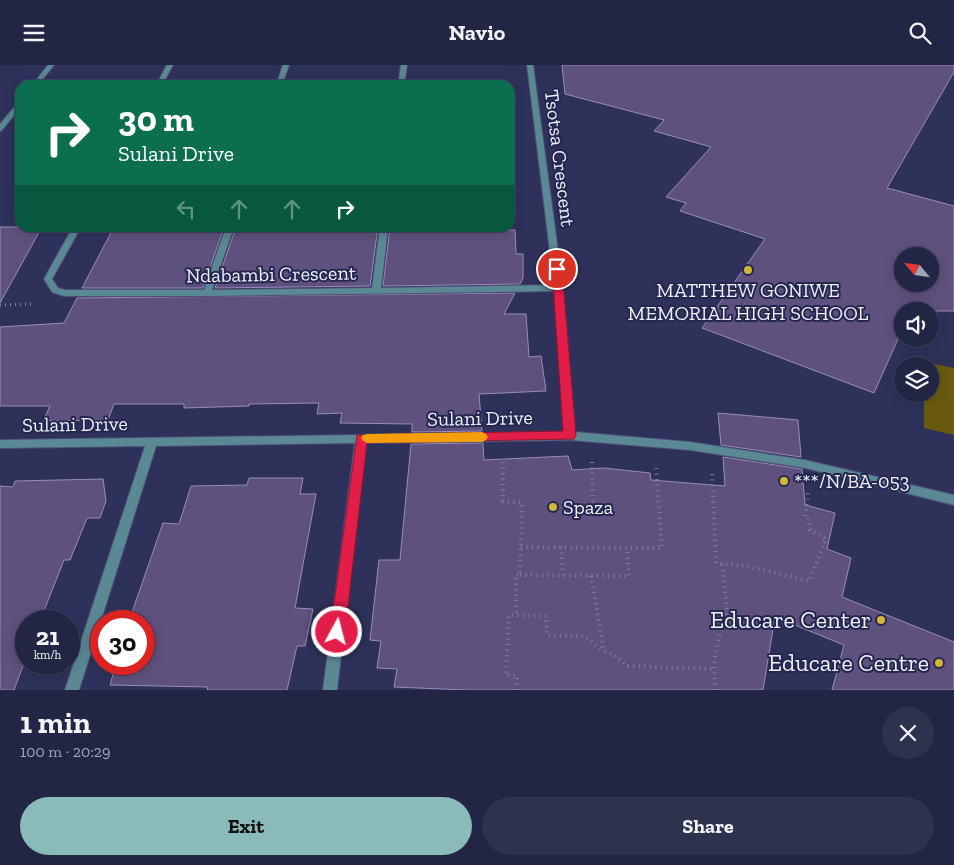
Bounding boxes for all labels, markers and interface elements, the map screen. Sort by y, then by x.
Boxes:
icon: menu [20,19,48,47]
text: Navio [449,19,505,46]
icon: search [906,19,934,47]
street label: Tsotsa Crescent [540,88,580,228]
text: 30 m [118,98,194,140]
icon: right [35,100,100,165]
text: Sulani Drive [118,140,234,167]
icon: left [172,195,200,223]
icon: ahead [225,195,253,223]
icon: ahead [278,195,306,223]
icon: right [331,195,359,223]
north arrow [894,247,939,293]
map controls [894,247,939,402]
pin [536,248,578,290]
icon: arrive [543,255,571,283]
street label: Ndabambi Crescent [186,261,357,287]
marker: MATTHEW GONIWE MEMORIAL HIGH SCHOOL [742,264,754,276]
place label: MATTHEW GONIWE MEMORIAL HIGH SCHOOL [628,278,869,325]
button: sound [894,302,939,347]
button: layers [894,357,939,402]
street label: Sulani Drive [427,405,533,431]
street label: Sulani Drive [22,411,128,437]
place label: ***/N/BA-053 [794,469,910,493]
marker: ***/N/BA-053 [778,475,790,487]
place label: Spaza [563,495,614,519]
marker: Spaza [547,501,559,513]
position arrow [310,605,362,657]
place label: Educare Center [710,605,871,634]
speed limit sign: 30 [90,610,155,675]
marker: Educare Center [875,614,887,626]
text: 21 [36,621,59,651]
text: km/h [34,648,61,662]
place label: Educare Centre [768,648,929,677]
marker: Educare Centre [933,657,945,669]
text: 1 min [20,705,91,741]
button: close [882,707,934,759]
text: 100 m · 20:29 [20,742,111,761]
button: Exit [20,797,472,855]
button: Share [482,797,934,855]

